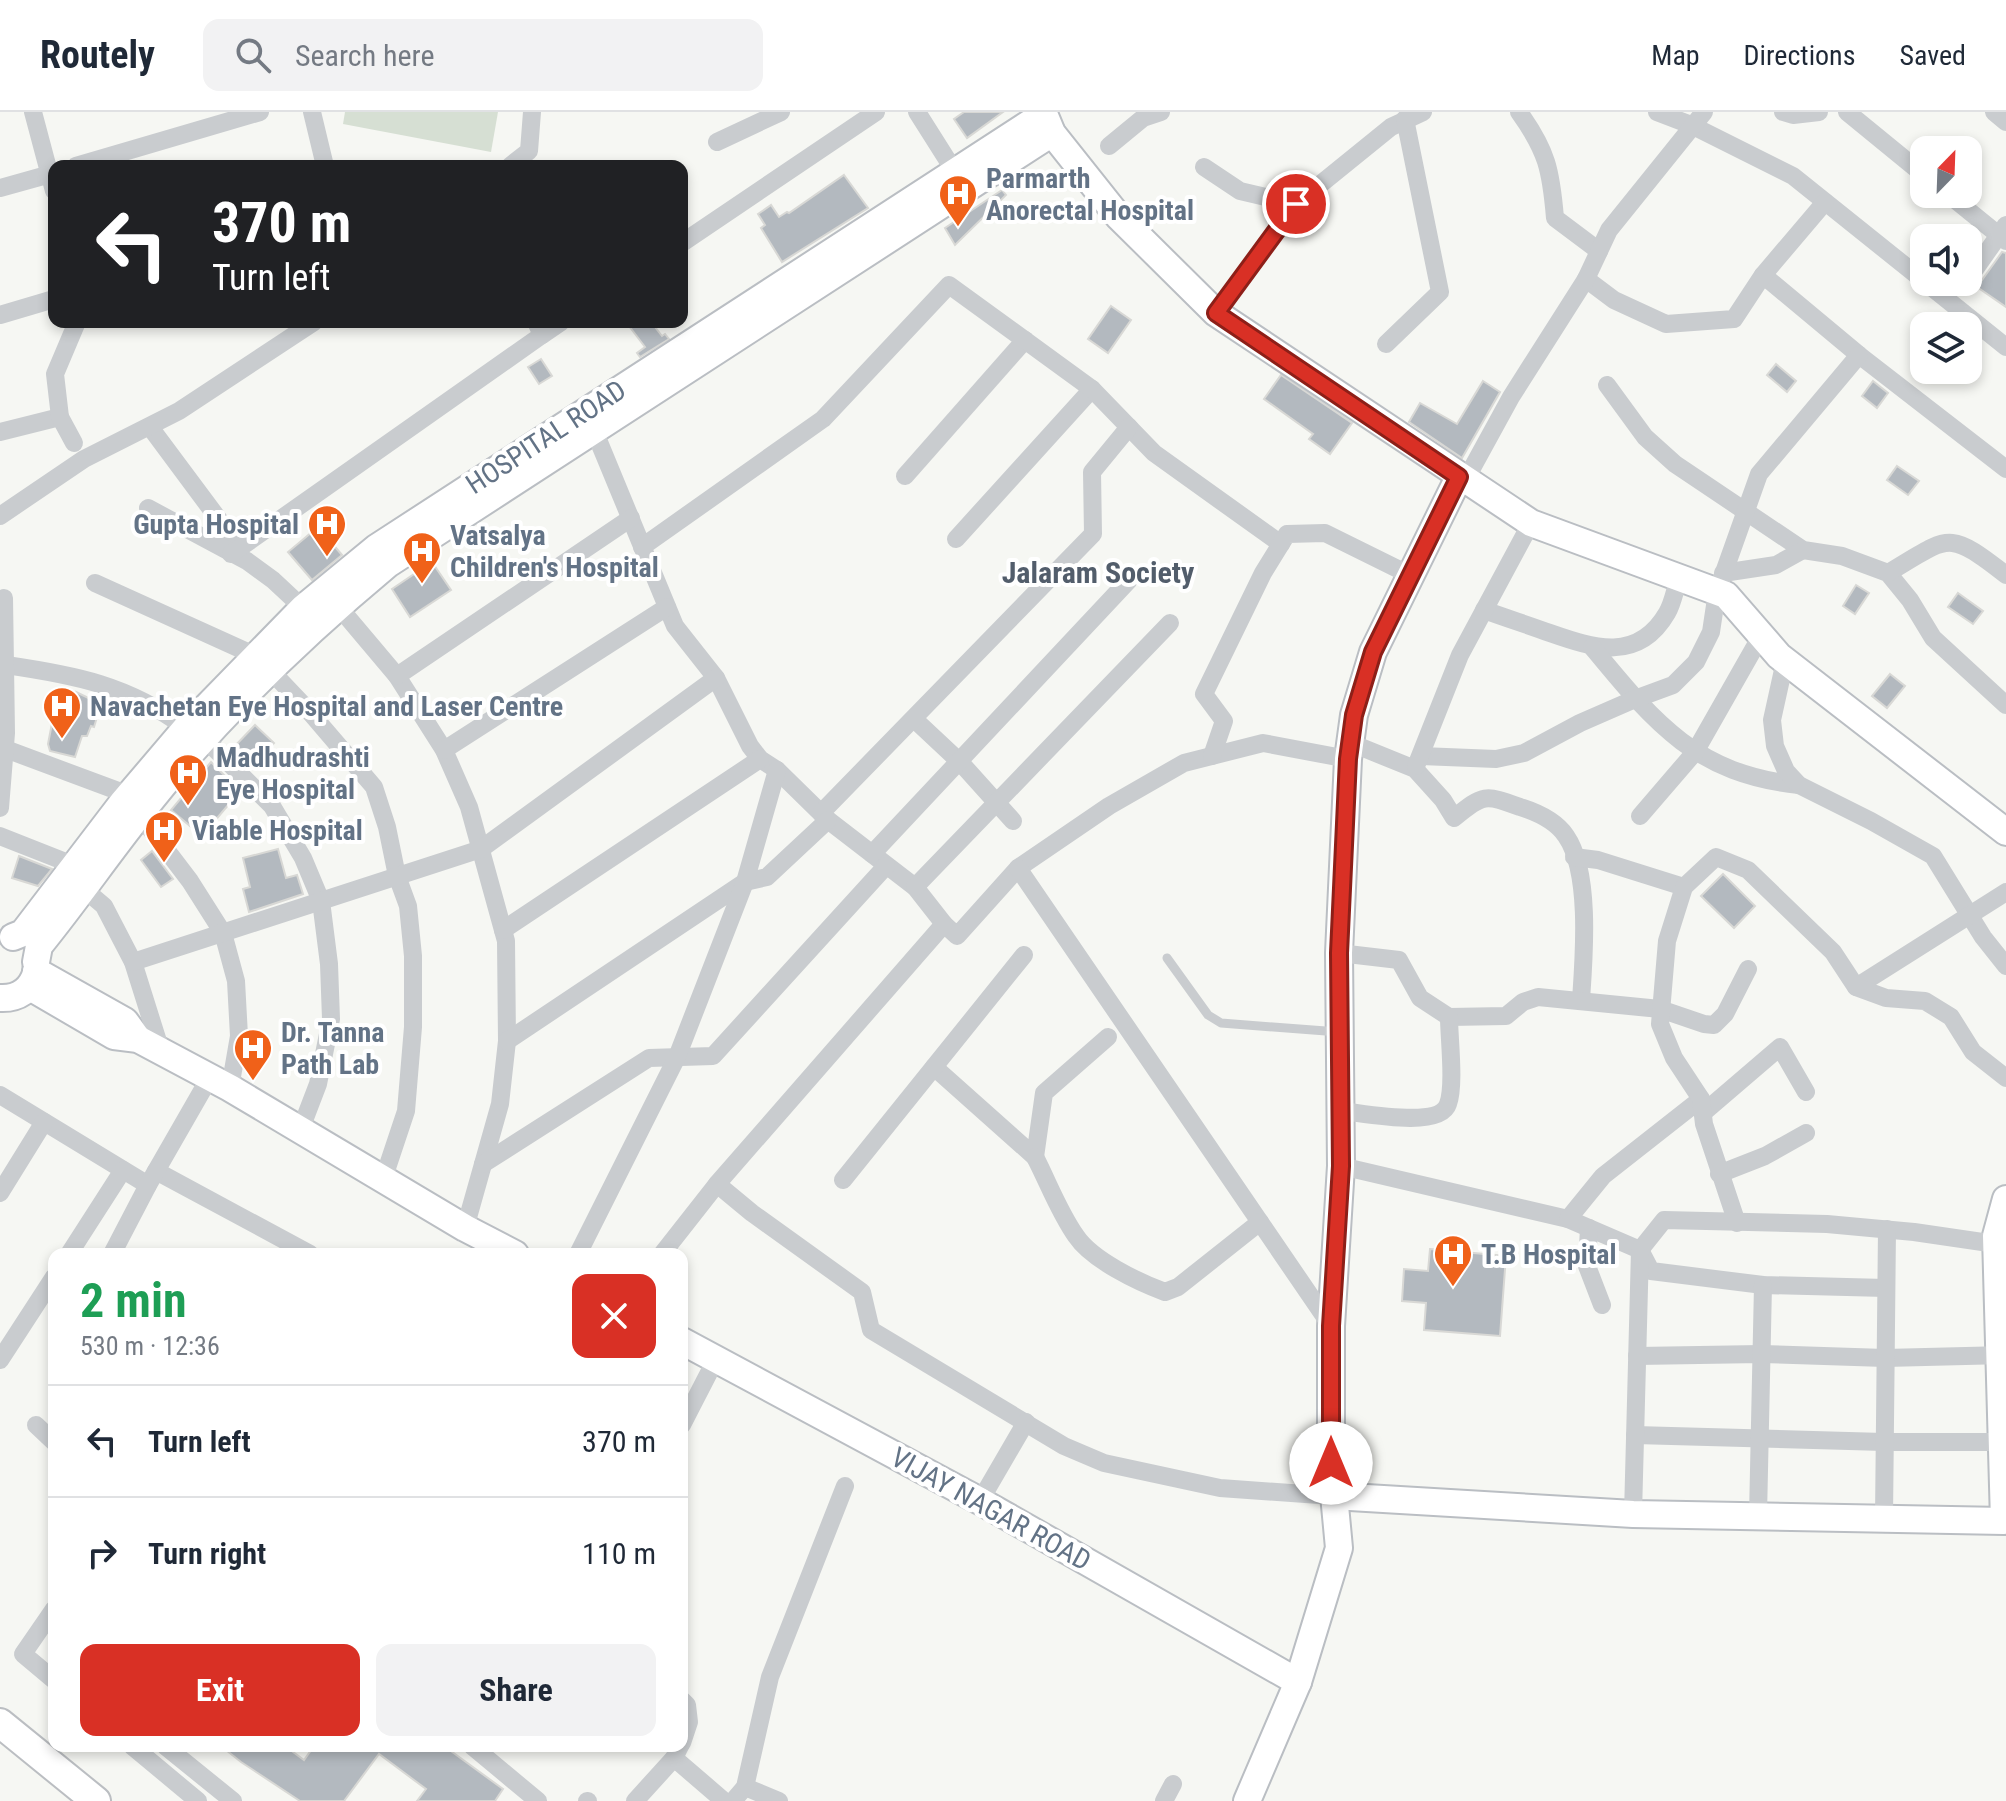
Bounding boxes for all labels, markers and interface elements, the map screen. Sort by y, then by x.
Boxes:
search box [203,19,763,91]
text: Routely [40,33,155,77]
icon: search [231,33,275,77]
text: Search here [295,38,435,73]
text: Map [1651,39,1700,72]
text: Directions [1744,39,1855,72]
text: Saved [1899,39,1966,72]
north arrow [1910,136,1982,208]
map controls [1910,136,1982,384]
place label: Parmarth Anorectal Hospital [986,162,1194,227]
pin [1262,170,1330,238]
hospital icon: Parmarth Anorectal Hospital [937,173,979,228]
icon: arrive [1274,182,1318,226]
text: 370 m [212,190,351,256]
icon: left [80,192,184,296]
button: sound [1910,224,1982,296]
text: Turn left [212,257,330,299]
button: layers [1910,312,1982,384]
street label: HOSPITAL ROAD [460,373,632,501]
hospital icon: Gupta Hospital [306,503,348,558]
place label: Gupta Hospital [133,508,299,541]
place label: Vatsalya Children's Hospital [450,519,659,584]
hospital icon: Vatsalya Children's Hospital [401,530,443,585]
district label: Jalaram Society [1002,555,1195,590]
hospital icon: Navachetan Eye Hospital and Laser Centre [41,685,83,740]
place label: Navachetan Eye Hospital and Laser Centre [90,690,563,723]
place label: Madhudrashti Eye Hospital [216,741,370,806]
hospital icon: Madhudrashti Eye Hospital [167,752,209,807]
hospital icon: Viable Hospital [143,809,185,864]
place label: Viable Hospital [192,814,363,847]
place label: Dr. Tanna Path Lab [281,1016,384,1081]
hospital icon: Dr. Tanna Path Lab [232,1027,274,1082]
hospital icon: T.B Hospital [1432,1233,1474,1288]
place label: T.B Hospital [1481,1238,1617,1271]
text: 2 min [80,1272,187,1329]
button: close [572,1274,656,1358]
text: 530 m · 12:36 [80,1331,220,1361]
icon: left [80,1419,124,1463]
position arrow [1289,1421,1373,1505]
text: Turn left [148,1424,251,1459]
text: 370 m [582,1424,656,1459]
street label: VIJAY NAGAR ROAD [885,1441,1097,1577]
icon: right [80,1531,124,1575]
text: Turn right [148,1536,266,1571]
text: 110 m [582,1536,656,1571]
button: Exit [80,1644,360,1736]
button: Share [376,1644,656,1736]

